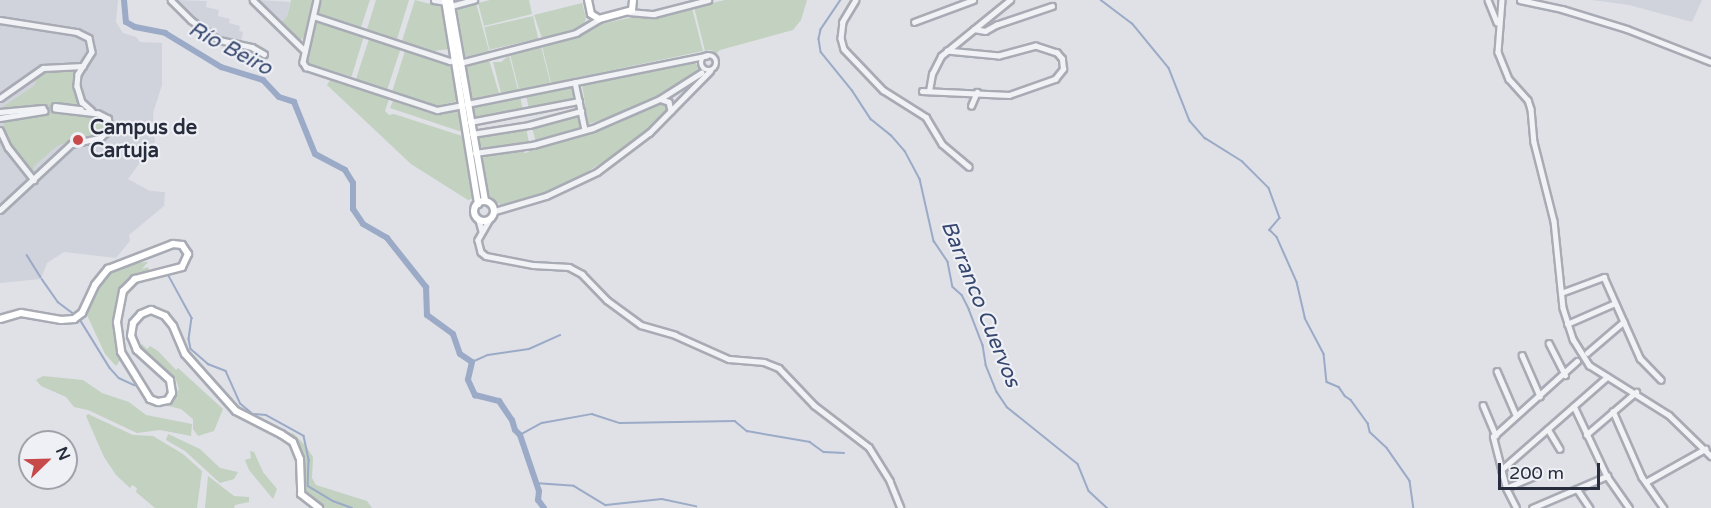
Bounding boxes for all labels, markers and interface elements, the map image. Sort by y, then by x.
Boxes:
water label: Río Beiro [184,17,276,81]
place label: Campus de Cartuja [90,116,197,163]
marker: Campus de Cartuja [71,133,85,147]
water label: Barranco Cuervos [935,217,1025,391]
north arrow [18,430,78,490]
text: N [51,444,74,464]
scale bar [1501,451,1603,489]
text: 200 m [1509,462,1564,484]

